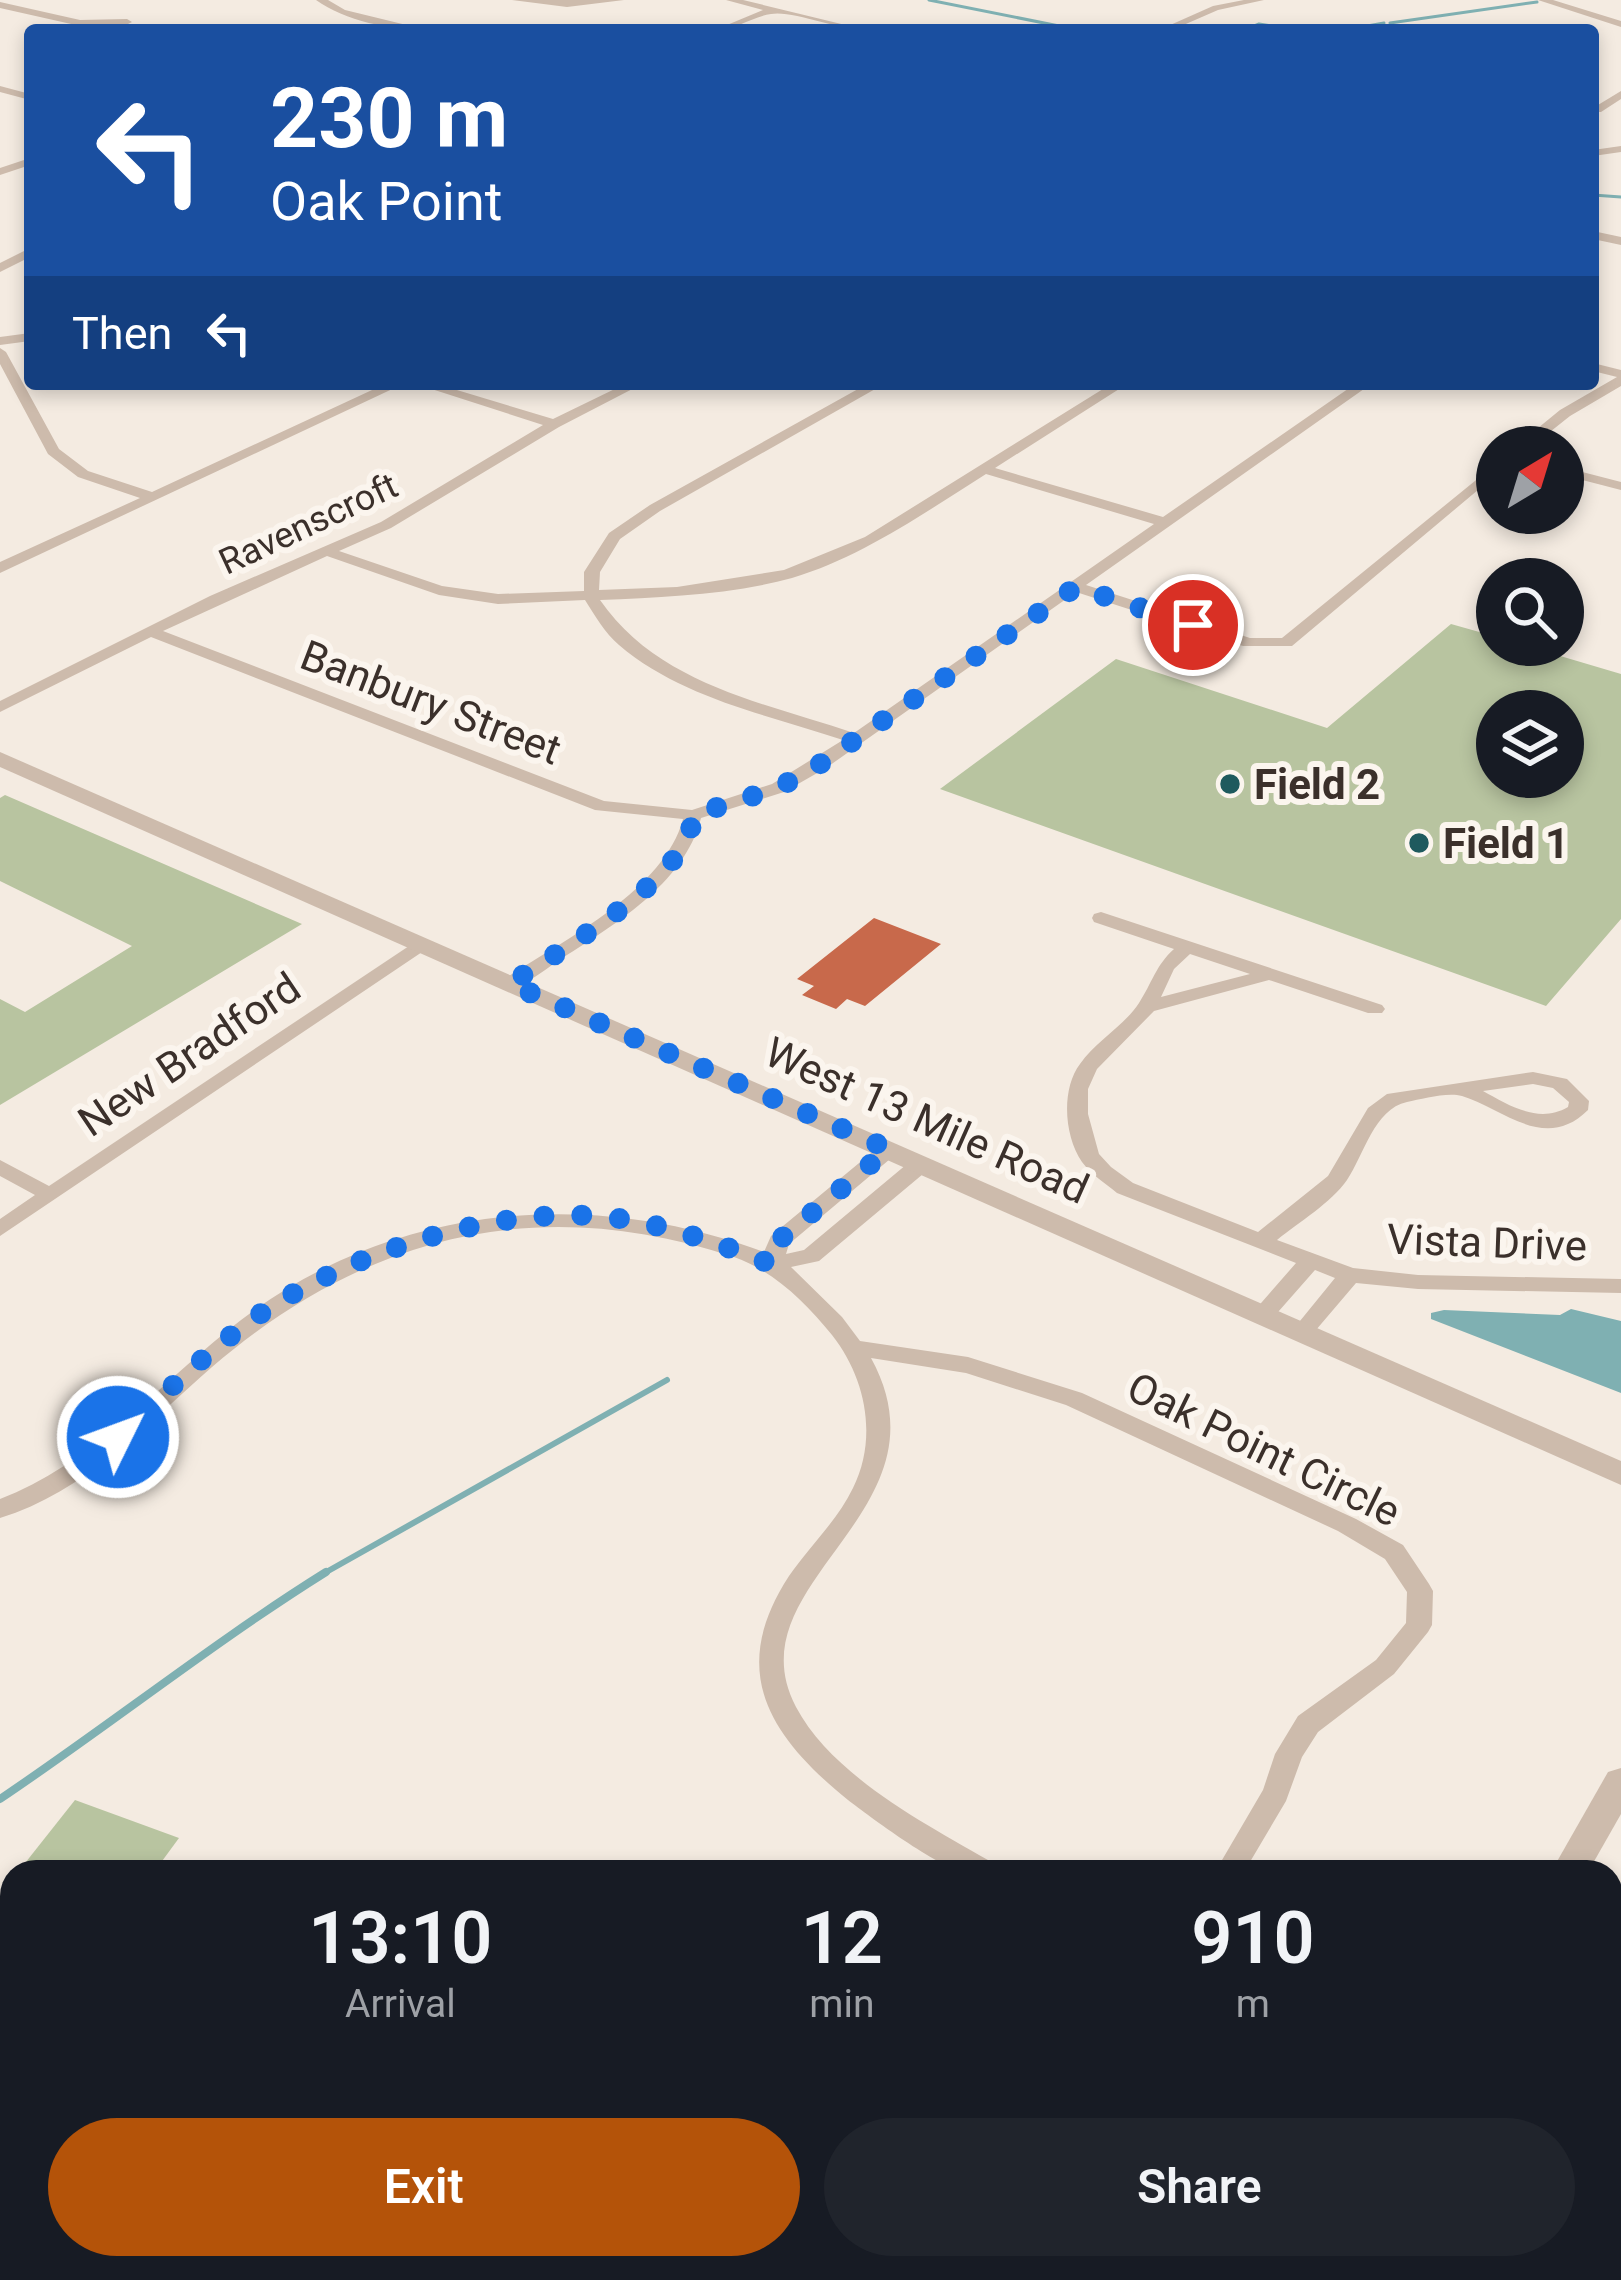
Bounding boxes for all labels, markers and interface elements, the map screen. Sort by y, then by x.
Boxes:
text: 230 m [270,69,508,168]
icon: left [72,72,228,228]
text: Oak Point [270,170,502,233]
icon: left [196,300,262,366]
text: Then [72,307,172,360]
north arrow [1476,426,1584,534]
map controls [1476,426,1584,798]
street label: Ravenscroft [213,464,404,583]
button: search [1476,558,1584,666]
pin [1142,574,1244,676]
icon: arrive [1160,592,1226,658]
street label: Banbury Street [294,630,568,775]
button: layers [1476,690,1584,798]
place label: Field 2 [1254,760,1380,809]
marker: Field 2 [1217,771,1243,797]
place label: Field 1 [1443,819,1569,868]
marker: Field 1 [1406,830,1432,856]
street label: New Bradford [69,962,309,1146]
street label: West 13 Mile Road [758,1027,1096,1214]
street label: Vista Drive [1386,1215,1588,1270]
street label: Oak Point Circle [1120,1362,1408,1537]
position arrow [55,1374,181,1500]
text: 13:10 [308,1896,492,1981]
text: 12 [801,1896,883,1981]
text: 910 [1191,1896,1315,1981]
text: Arrival [345,1981,456,2027]
text: min [809,1981,874,2027]
text: m [1236,1981,1270,2027]
button: Exit [48,2118,800,2256]
button: Share [824,2118,1575,2256]

